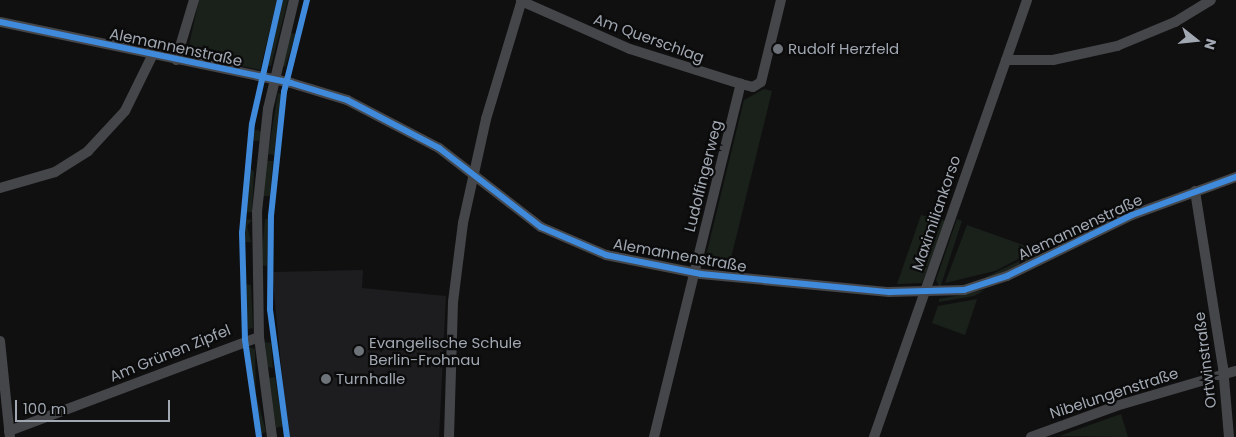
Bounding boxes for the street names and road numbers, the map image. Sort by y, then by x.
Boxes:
street label: Am Querschlag [591,10,707,66]
street label: Alemannenstraße [108,24,244,70]
street label: Ludolfingerweg [680,118,726,234]
street label: Maximiliankorso [908,153,964,273]
street label: Alemannenstraße [1015,190,1145,264]
street label: Alemannenstraße [612,234,748,276]
street label: Ortwinstraße [1190,311,1220,409]
street label: Am Grünen Zipfel [107,321,233,385]
street label: Nibelungenstraße [1047,364,1181,422]

